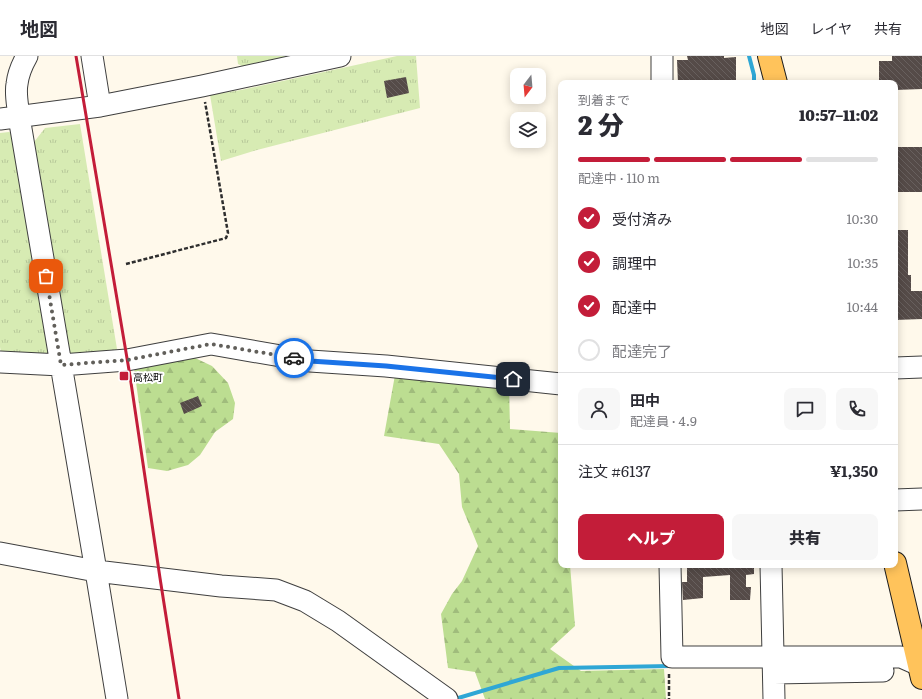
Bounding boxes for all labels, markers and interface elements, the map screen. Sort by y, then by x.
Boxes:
text: 地図 [20,14,58,42]
text: 地図 [760,18,788,38]
text: レイヤ [810,18,852,38]
text: 共有 [874,18,902,38]
north arrow [510,68,546,104]
map controls [510,68,546,148]
text: 到着まで [578,90,630,109]
text: 10:57–11:02 [799,103,878,126]
text: 2 分 [578,104,624,143]
button: layers [510,112,546,148]
text: 配達中 · 110 m [578,168,660,187]
icon: check [578,207,600,229]
text: 受付済み [612,207,672,230]
text: 10:30 [846,209,878,228]
icon: check [578,251,600,273]
text: 調理中 [612,251,657,274]
text: 10:35 [847,253,878,272]
pin [29,259,63,293]
icon: bag [35,265,57,287]
icon: check [578,295,600,317]
text: 配達中 [612,295,657,318]
text: 10:44 [847,297,878,316]
courier [274,338,314,378]
text: 配達完了 [612,339,672,362]
icon: car [283,347,305,369]
pin [496,362,530,396]
icon: home [502,368,524,390]
place label: 高松町 [133,369,163,384]
marker: 高松町 [118,370,130,382]
button: person [578,388,620,430]
text: 田中 [630,388,660,411]
button: chat [784,388,826,430]
button: phone [836,388,878,430]
text: 配達員 · 4.9 [630,411,697,430]
text: 注文 #6137 [578,459,651,482]
text: ¥1,350 [830,459,878,482]
button: ヘルプ [578,514,724,560]
button: 共有 [732,514,878,560]

